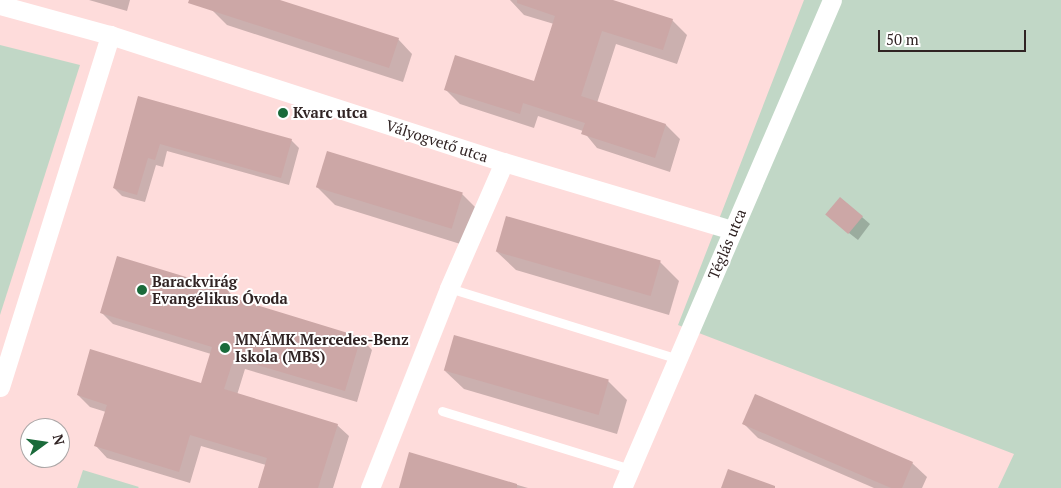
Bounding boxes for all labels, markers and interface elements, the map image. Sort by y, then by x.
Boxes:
scale bar [881,20,1028,52]
text: 50 m [886,29,919,49]
place label: Kvarc utca [293,104,368,122]
marker: Kvarc utca [277,107,289,119]
street label: Vályogvető utca [384,116,490,166]
street label: Téglás utca [704,206,750,282]
place label: Barackvirág Evangélikus Óvoda [152,272,288,307]
marker: Barackvirág Evangélikus Óvoda [136,284,148,296]
place label: MNÁMK Mercedes-Benz Iskola (MBS) [235,330,409,365]
marker: MNÁMK Mercedes-Benz Iskola (MBS) [219,342,231,354]
north arrow [20,418,70,468]
text: N [49,432,70,447]

